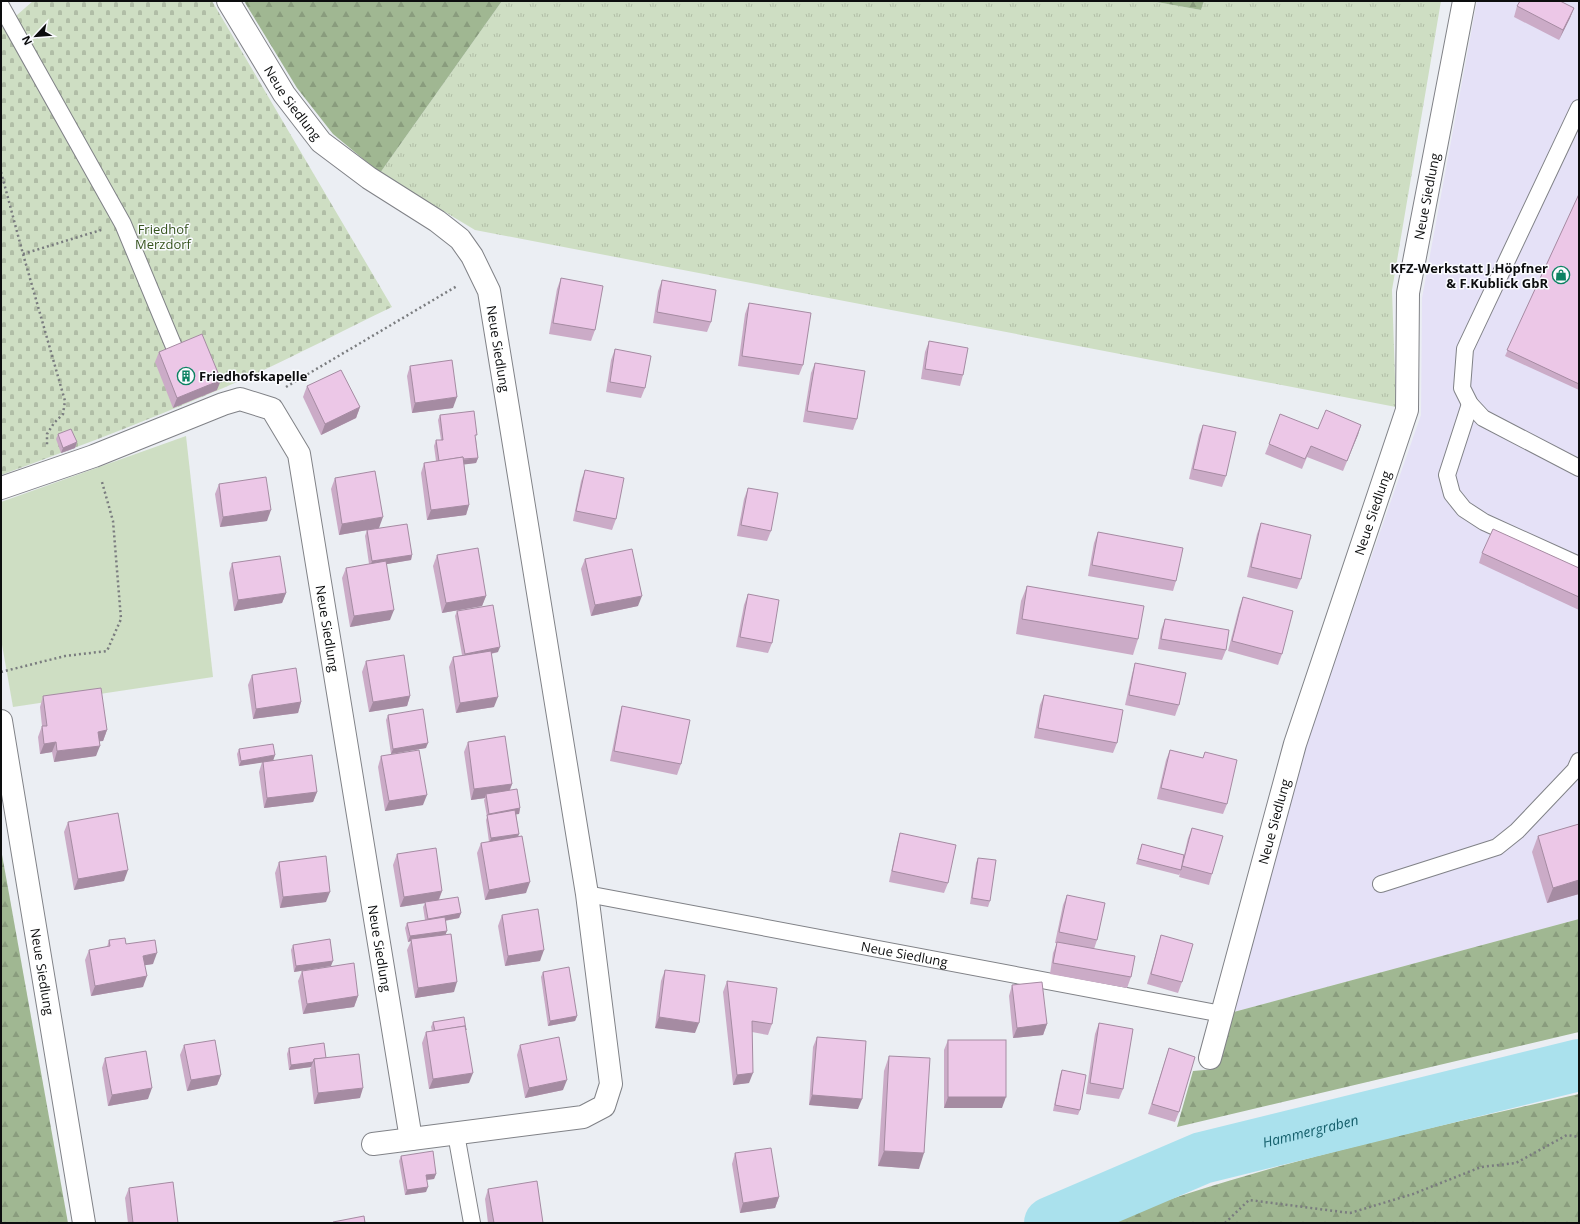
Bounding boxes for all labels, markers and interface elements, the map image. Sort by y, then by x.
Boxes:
north arrow [16,16,56,56]
text: N [18,33,35,48]
street label: Neue Siedlung [260,62,326,144]
street label: Neue Siedlung [1409,152,1444,241]
park label: Friedhof Merzdorf [135,220,192,253]
place label: KFZ-Werkstatt J.Höpfner & F.Kublick GbR [1390,259,1548,292]
shop icon: KFZ-Werkstatt J.Höpfner & F.Kublick GbR [1551,265,1571,285]
street label: Neue Siedlung [482,304,514,393]
building icon: Friedhofskapelle [176,366,196,386]
place label: Friedhofskapelle [199,367,308,385]
street label: Neue Siedlung [1350,468,1395,557]
street label: Neue Siedlung [312,584,344,673]
street label: Neue Siedlung [1254,777,1294,866]
street label: Neue Siedlung [364,903,396,993]
street label: Neue Siedlung [26,927,58,1016]
street label: Neue Siedlung [860,937,949,971]
water label: Hammergraben [1260,1110,1360,1152]

